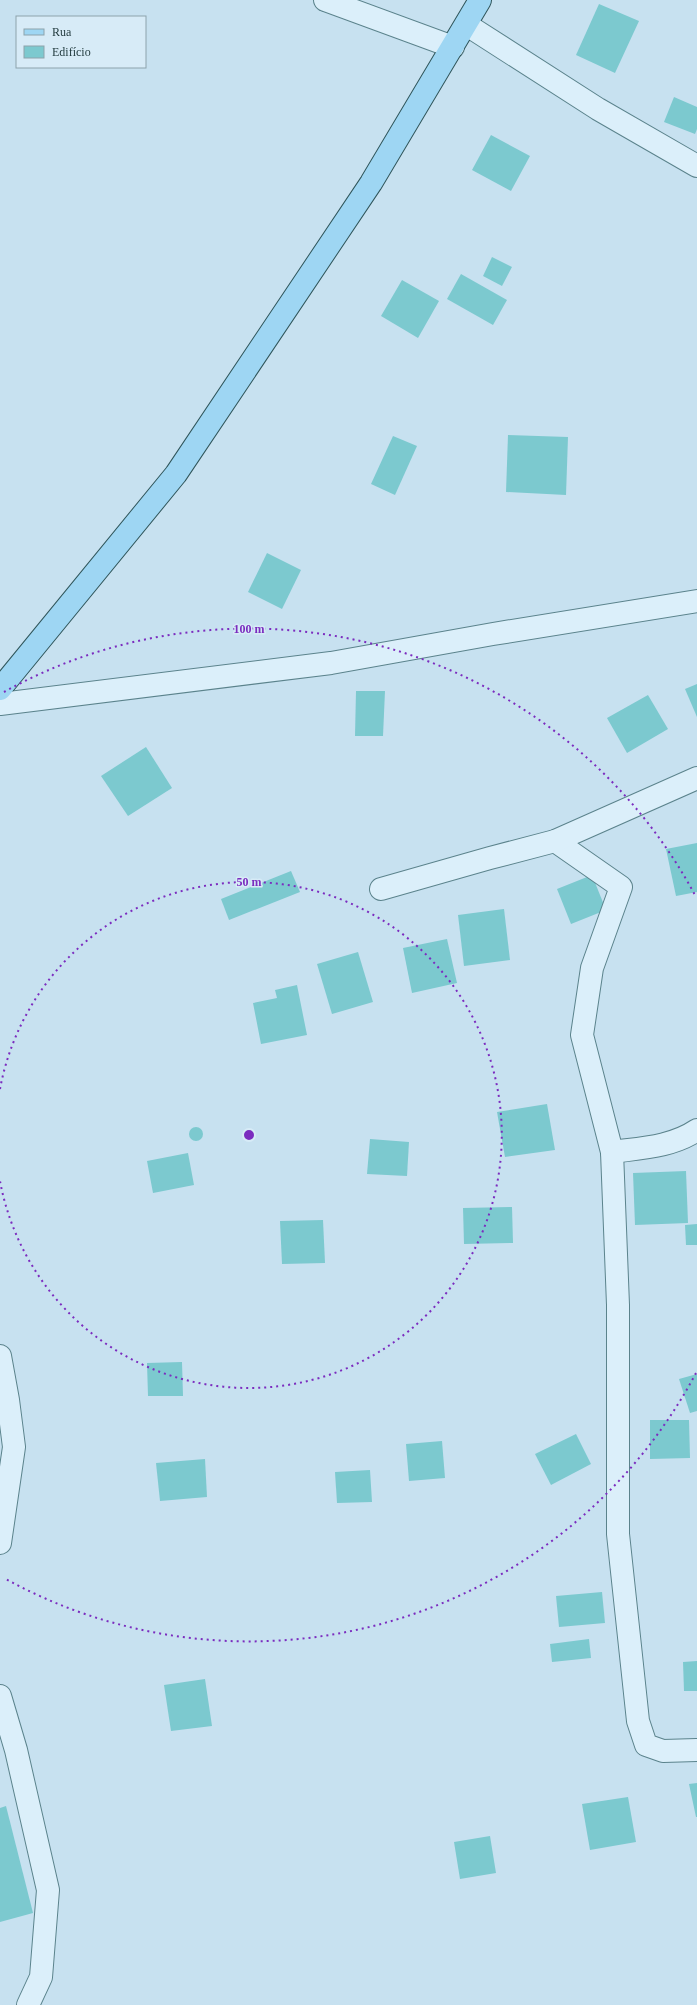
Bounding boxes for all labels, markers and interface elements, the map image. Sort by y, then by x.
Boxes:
legend [16,16,146,68]
text: Rua [52,25,72,39]
text: Edifício [52,45,91,59]
text: 100 m [234,622,265,636]
text: 50 m [237,875,262,889]
centre of rings [242,1128,256,1142]

